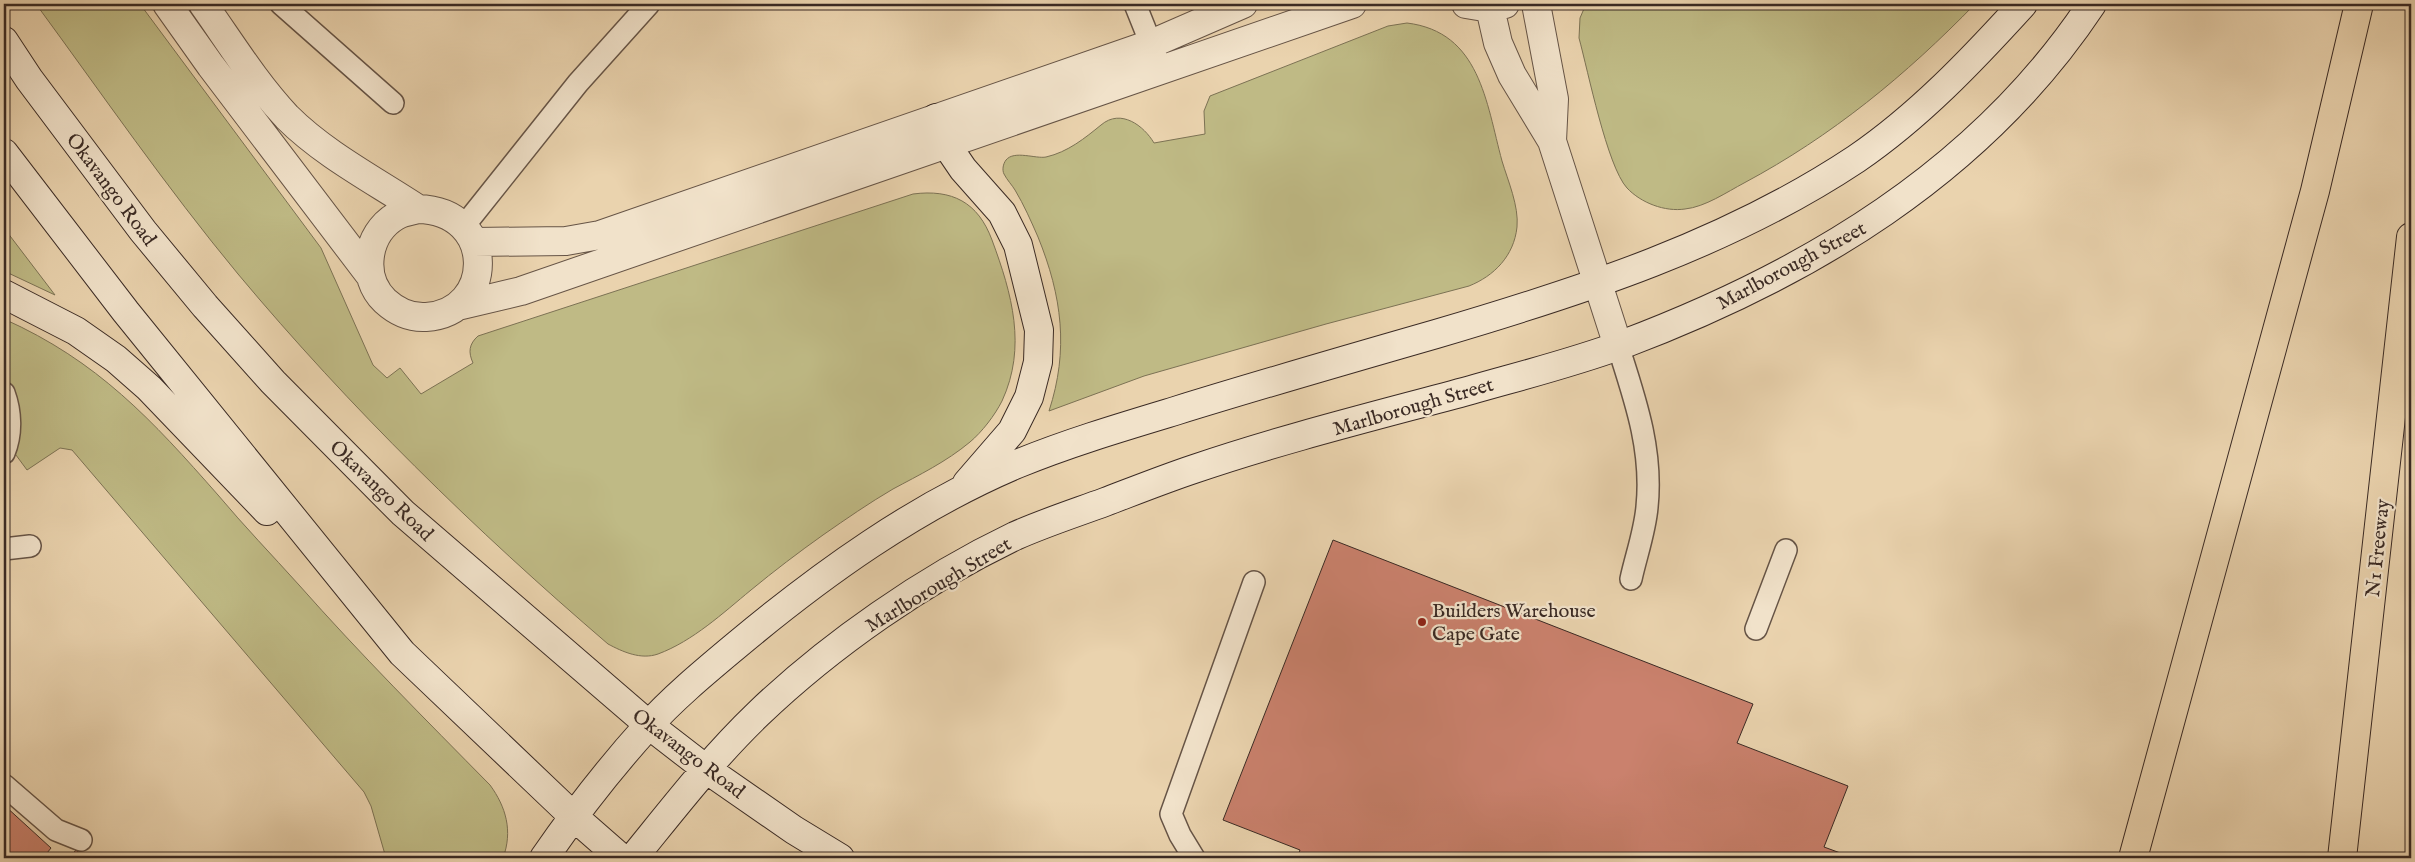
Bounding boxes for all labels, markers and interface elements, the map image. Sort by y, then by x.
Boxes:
street label: Okavango Road [60,129,162,252]
street label: Marlborough Street [1713,216,1871,316]
street label: Marlborough Street [1330,373,1497,442]
street label: Okavango Road [324,435,438,547]
street label: N1 Freeway [2361,498,2396,599]
street label: Marlborough Street [861,532,1016,639]
place label: Builders Warehouse Cape Gate [1432,599,1596,647]
marker: Builders Warehouse Cape Gate [1416,616,1428,628]
street label: Okavango Road [627,704,750,805]

